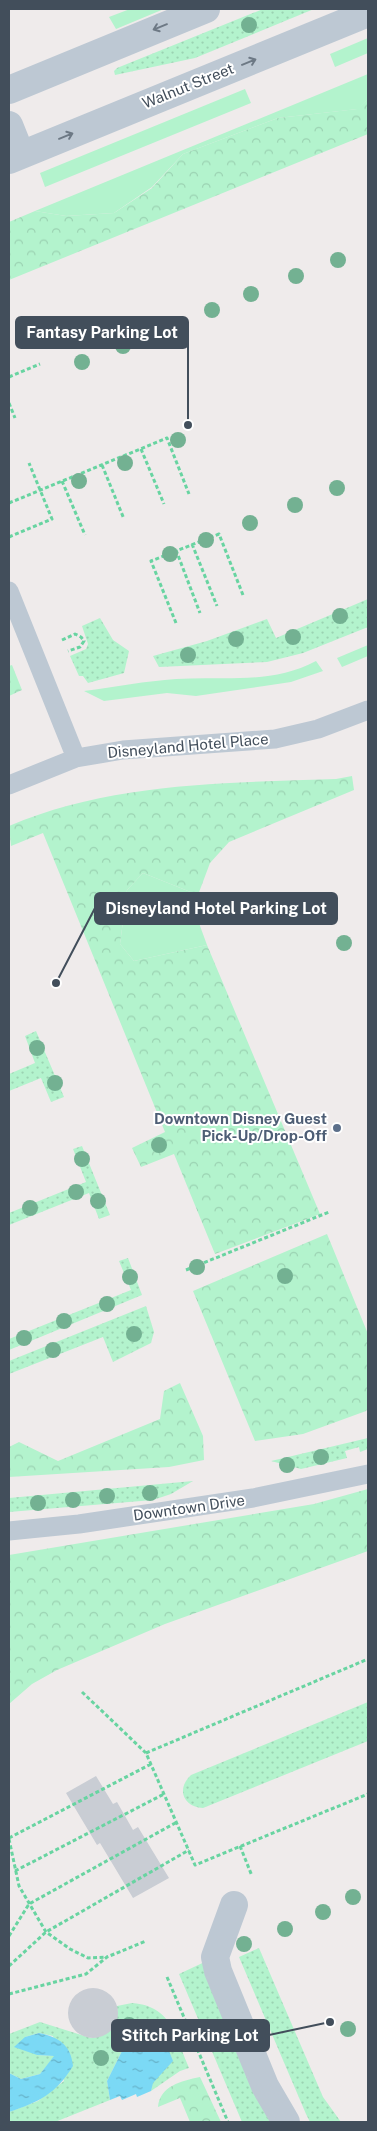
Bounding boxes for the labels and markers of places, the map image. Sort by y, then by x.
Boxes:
callout: Fantasy Parking Lot [16,317,188,348]
callout: Disneyland Hotel Parking Lot [95,893,337,924]
place label: Downtown Disney Guest Pick-Up/Drop-Off [154,1110,327,1144]
marker: Downtown Disney Guest Pick-Up/Drop-Off [331,1122,343,1134]
callout: Stitch Parking Lot [112,2020,269,2051]

